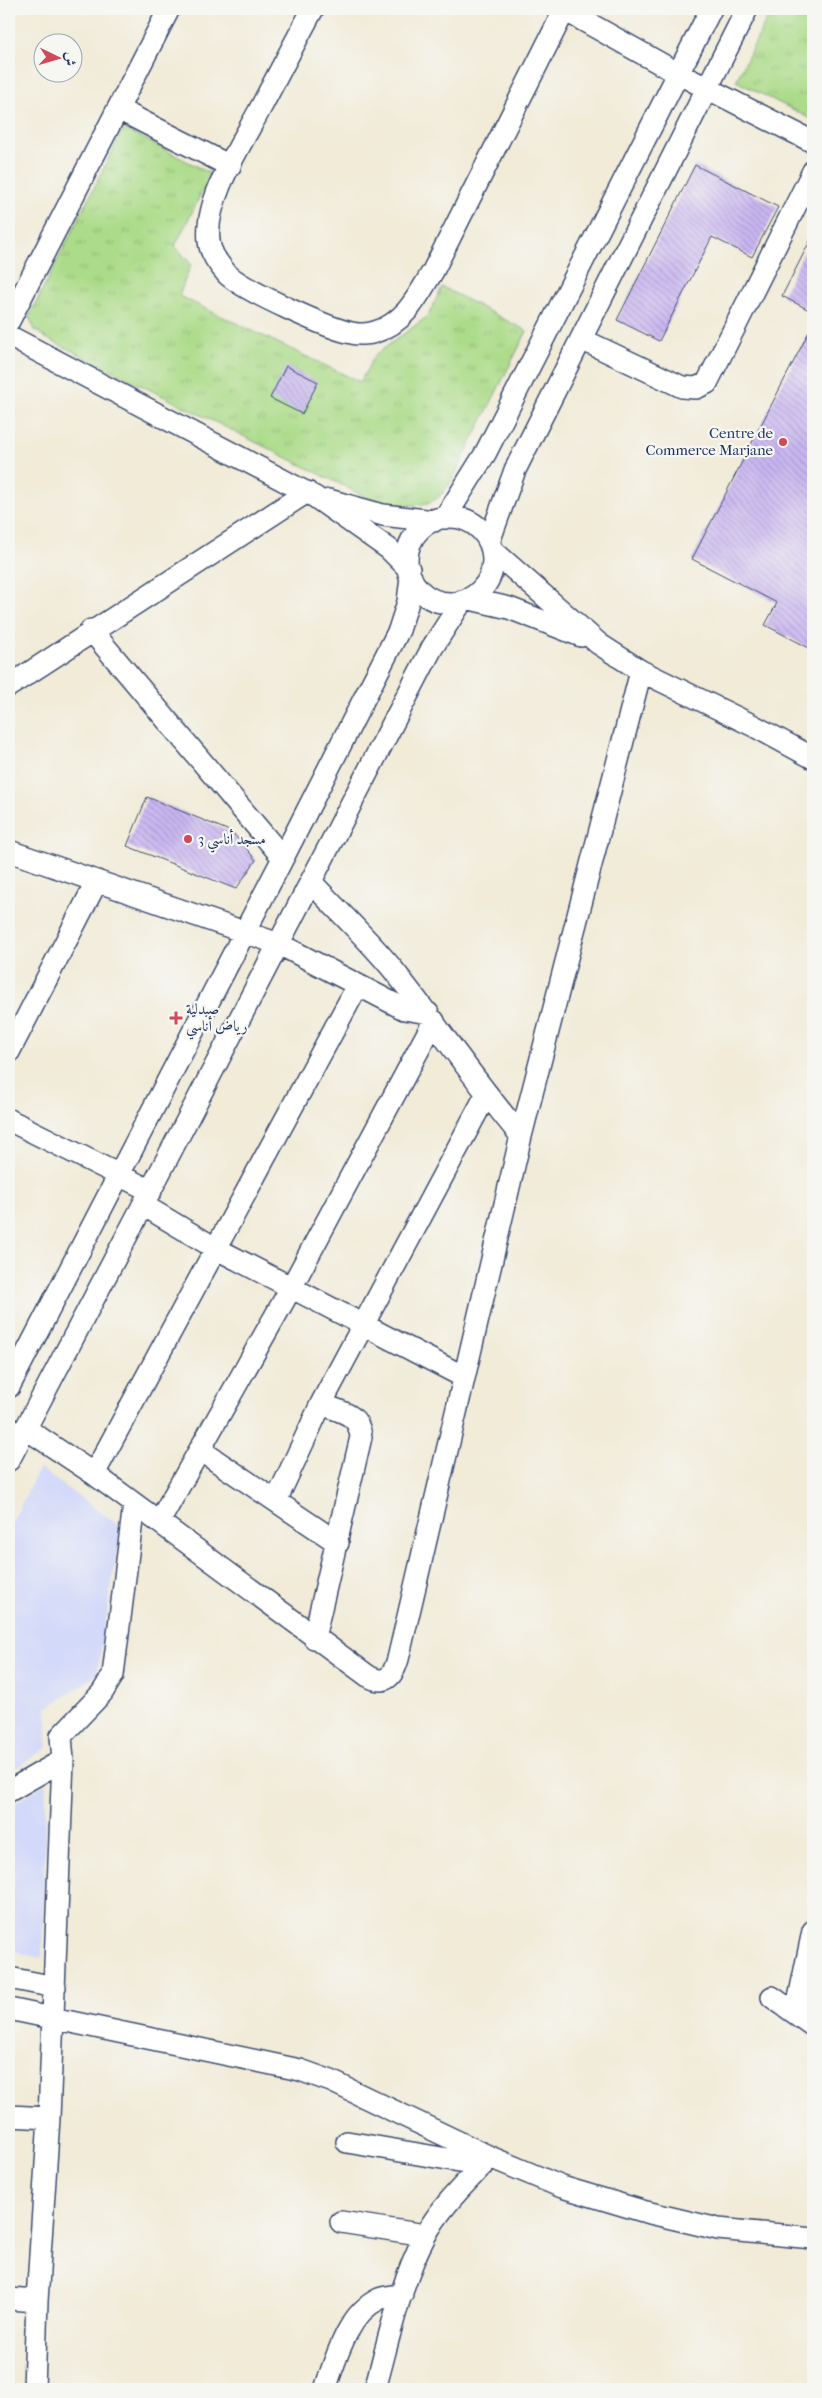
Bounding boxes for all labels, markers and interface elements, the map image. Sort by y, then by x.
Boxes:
north arrow [32,32,82,82]
text: ش [61,51,80,67]
place label: Centre de Commerce Marjane [645,424,774,459]
marker: Centre de Commerce Marjane [777,436,789,448]
place label: مسجد أناسي 3 [198,828,266,853]
marker: مسجد أناسي 3 [182,833,194,845]
place label: صيدلية رياض أناسي [186,1000,247,1040]
marker: صيدلية رياض أناسي [170,1012,182,1024]

